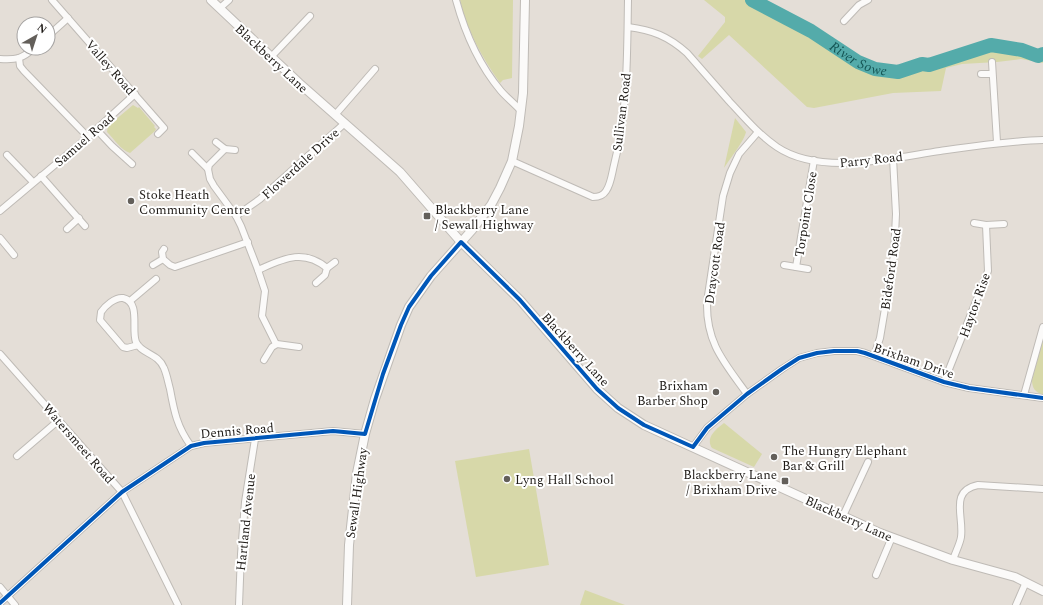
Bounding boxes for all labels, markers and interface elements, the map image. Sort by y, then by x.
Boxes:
north arrow [16,16,56,56]
text: N [33,19,51,38]
street label: Blackberry Lane [230,19,312,98]
street label: Valley Road [80,35,140,100]
water label: River Sowe [825,36,888,81]
street label: Sullivan Road [607,72,637,152]
street label: Samuel Road [50,108,119,172]
street label: Flowerdale Drive [257,123,344,204]
street label: Parry Road [838,147,904,173]
street label: Torpoint Close [789,170,823,258]
place label: Stoke Heath Community Centre [139,185,250,220]
marker: Stoke Heath Community Centre [126,196,136,206]
place label: Blackberry Lane / Sewall Highway [435,200,534,235]
marker: Blackberry Lane / Sewall Highway [422,211,432,221]
street label: Draycott Road [699,221,731,306]
street label: Bideford Road [875,227,907,311]
street label: Haytor Rise [954,270,996,341]
street label: Blackberry Lane [536,308,614,391]
street label: Brixham Drive [871,338,957,384]
place label: Brixham Barber Shop [637,376,708,411]
marker: Brixham Barber Shop [711,387,721,397]
street label: Watersmeet Road [37,399,119,489]
street label: Dennis Road [200,418,275,444]
place label: The Hungry Elephant Bar & Grill [782,441,907,476]
street label: Sewall Highway [341,446,373,540]
marker: The Hungry Elephant Bar & Grill [769,452,779,462]
place label: Blackberry Lane / Brixham Drive [683,465,777,500]
place label: Lyng Hall School [515,470,614,490]
street label: Hartland Avenue [231,472,261,572]
marker: Lyng Hall School [502,474,512,484]
marker: Blackberry Lane / Brixham Drive [780,476,790,486]
street label: Blackberry Lane [802,491,895,547]

